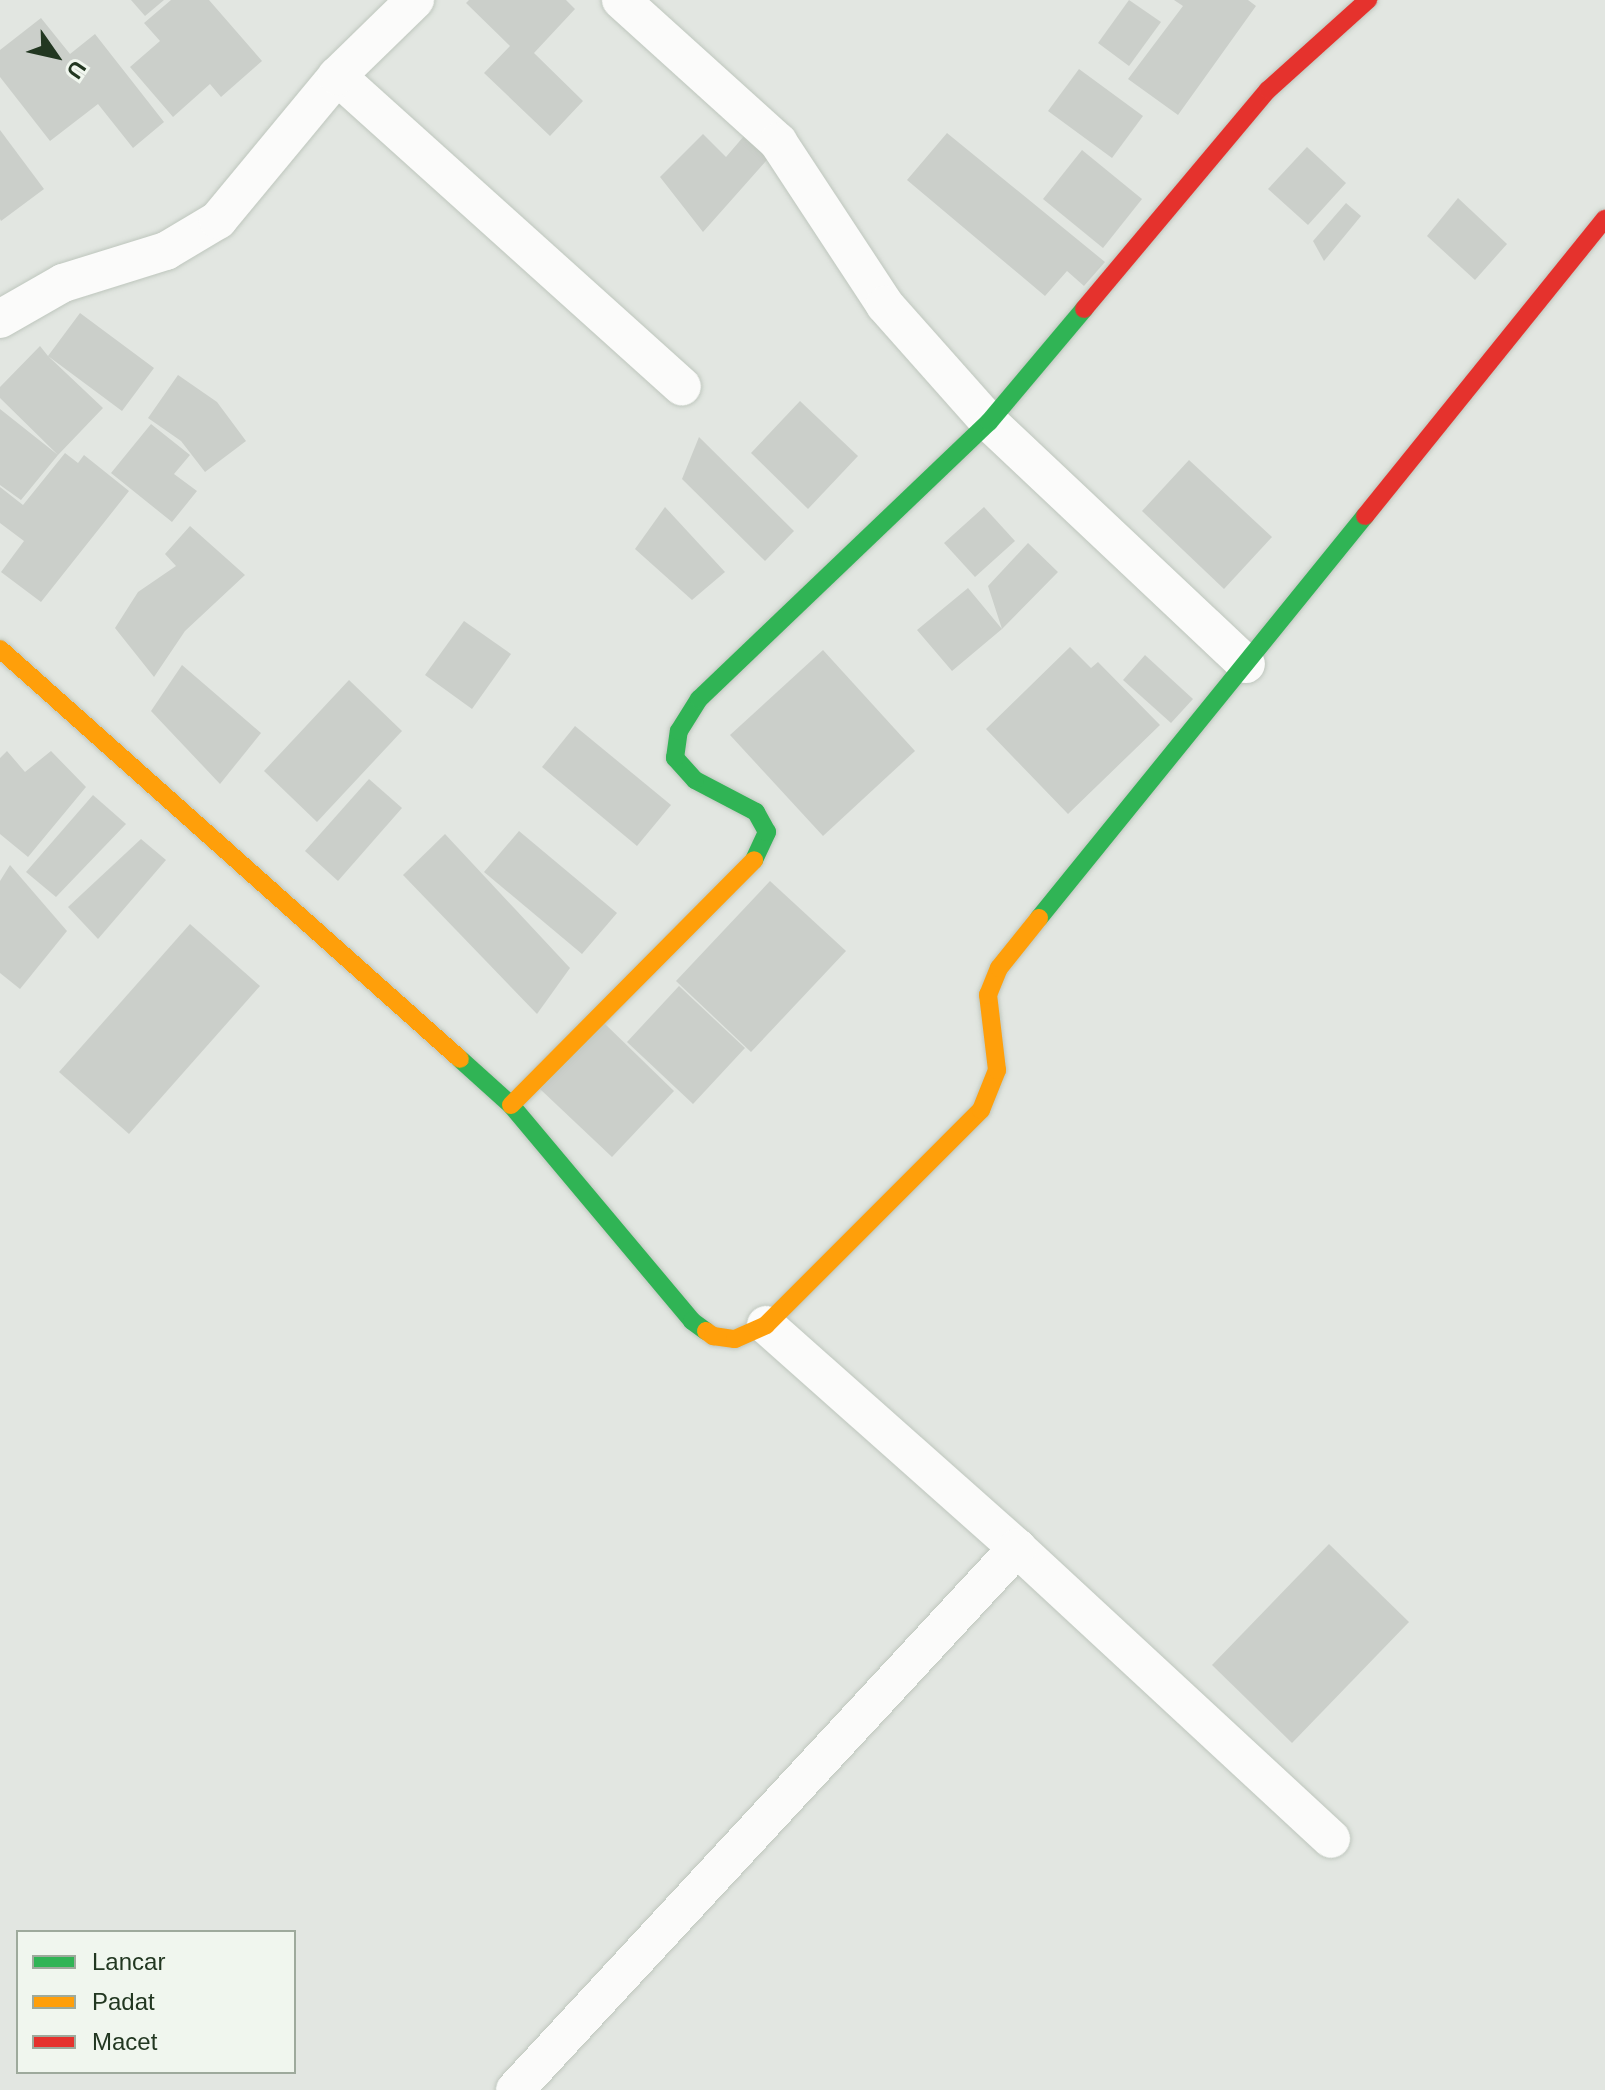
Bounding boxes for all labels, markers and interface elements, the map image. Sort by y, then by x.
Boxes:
north arrow [16,16,96,96]
text: U [62,56,91,83]
legend [16,1930,296,2074]
text: Lancar [92,1948,165,1975]
text: Padat [92,1988,155,2015]
text: Macet [92,2028,157,2055]

